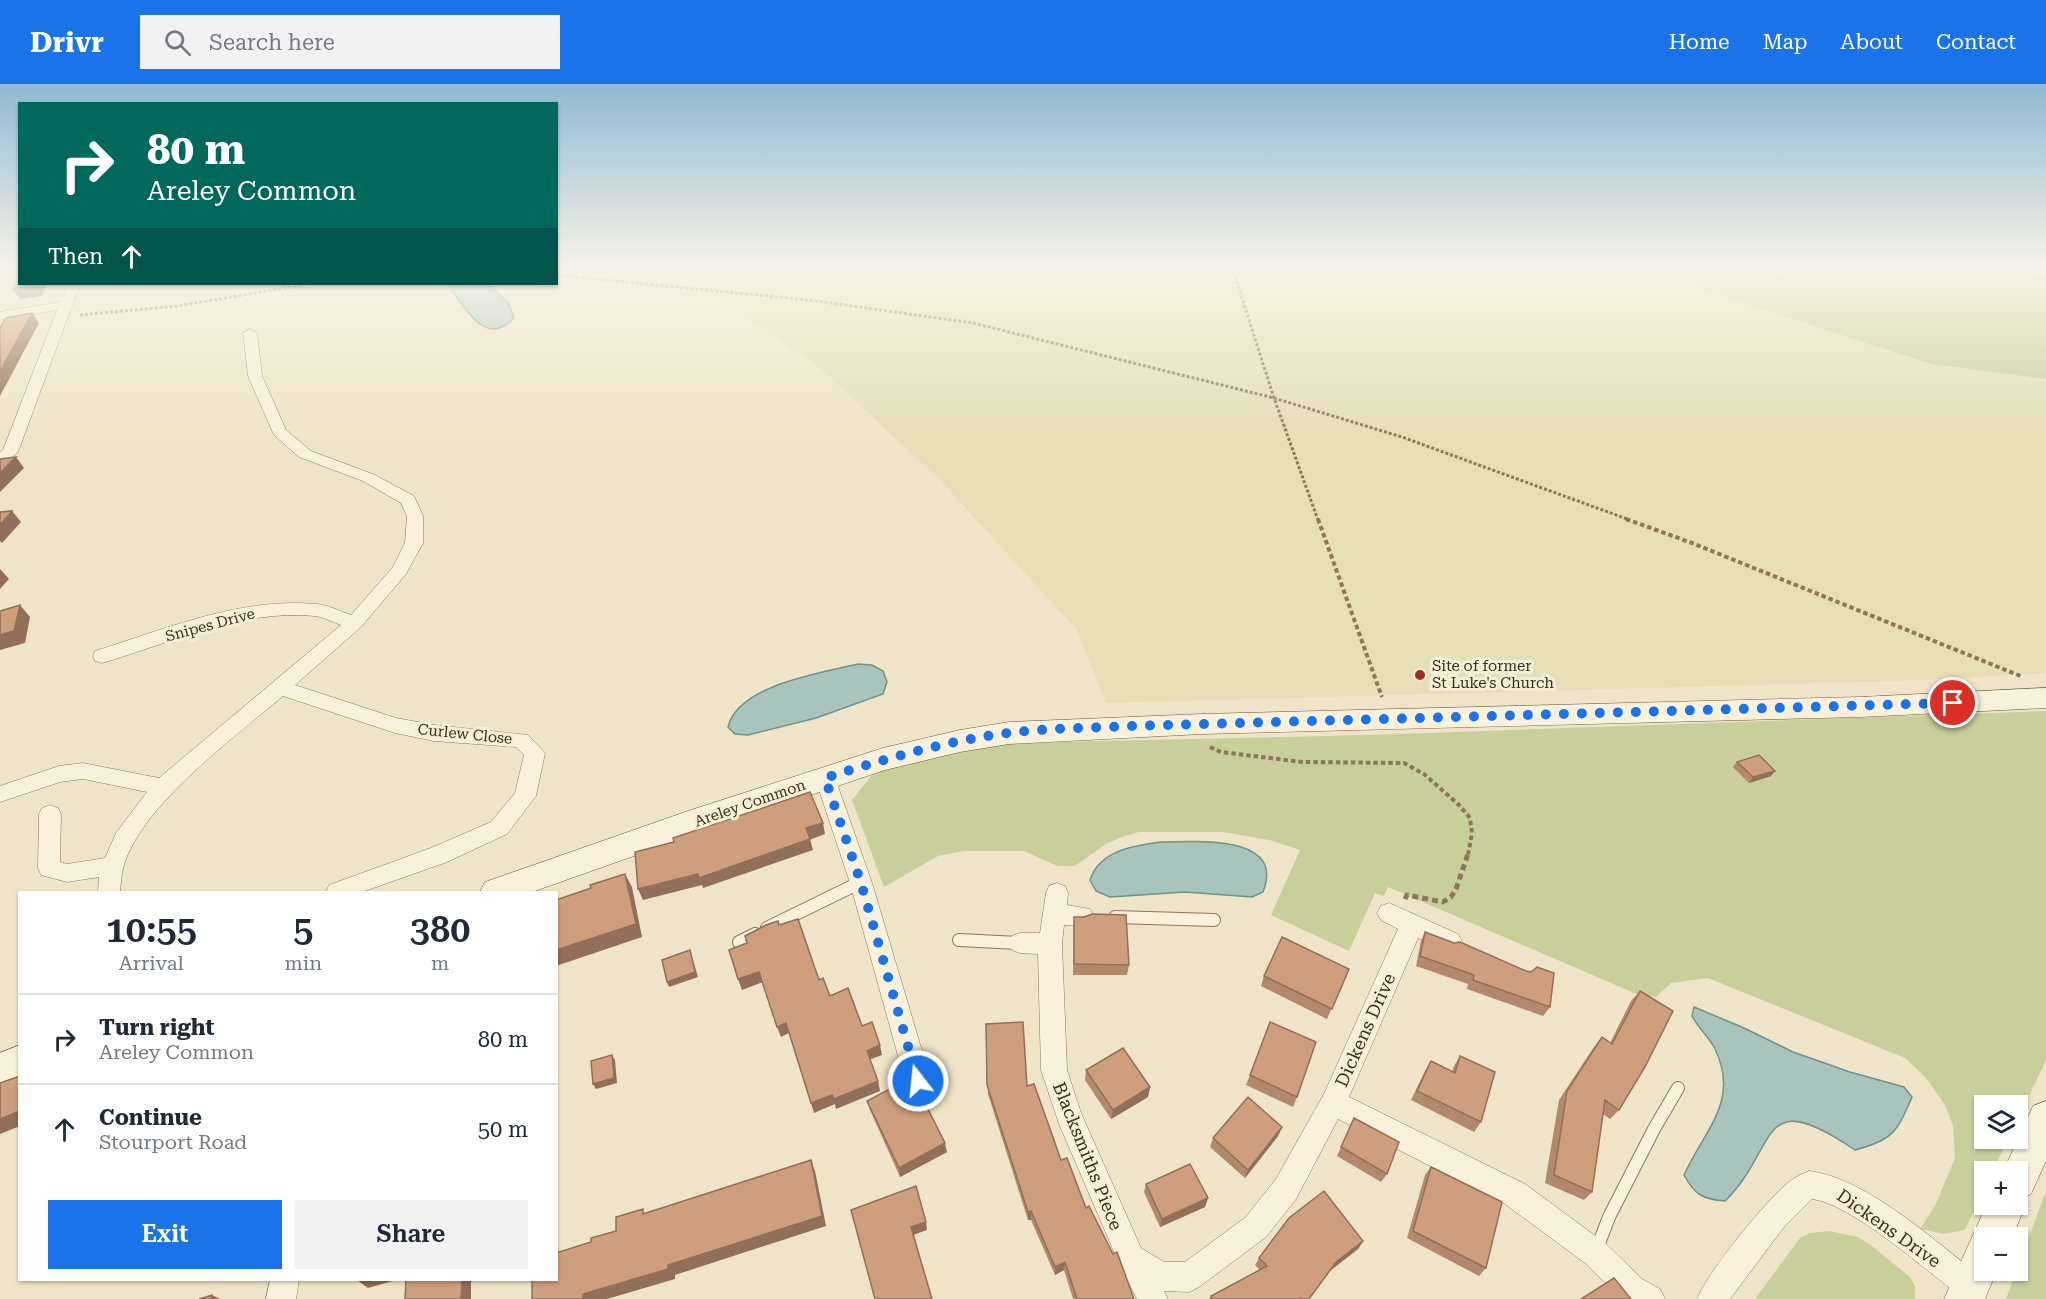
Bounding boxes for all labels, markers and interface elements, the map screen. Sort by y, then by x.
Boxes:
search box [140,15,560,69]
text: Drivr [30,26,104,59]
icon: search [161,26,194,59]
text: Search here [209,30,335,55]
text: Home [1669,30,1730,54]
text: Map [1763,30,1808,54]
text: About [1841,30,1903,54]
text: Contact [1936,30,2016,54]
text: 80 m [147,125,245,174]
icon: right [48,126,126,204]
text: Areley Common [147,175,356,207]
icon: ahead [115,240,148,273]
text: Then [48,244,103,269]
street label: Snipes Drive [163,604,257,646]
place label: Site of former St Luke's Church [1432,657,1554,692]
marker: Site of former St Luke's Church [1413,668,1427,682]
pin [1927,677,1978,728]
icon: arrive [1936,686,1969,719]
street label: Curlew Close [417,720,513,748]
street label: Areley Common [692,775,808,830]
text: 10:55 [106,909,197,951]
text: 5 [293,909,313,951]
text: 380 [410,909,470,951]
text: Arrival [119,951,184,975]
text: min [285,951,322,975]
text: m [431,951,449,975]
street label: Dickens Drive [1331,970,1399,1090]
text: Turn right [99,1015,214,1040]
icon: right [48,1023,81,1056]
text: 80 m [478,1027,528,1052]
text: Areley Common [99,1040,254,1064]
position arrow [886,1049,950,1113]
street label: Blacksmiths Piece [1049,1079,1127,1233]
map controls [1974,1095,2028,1281]
button: layers [1974,1095,2028,1149]
text: Continue [99,1105,202,1130]
icon: ahead [48,1113,81,1146]
text: 50 m [478,1117,528,1142]
text: Stourport Road [99,1130,247,1154]
button: + [1974,1161,2028,1215]
street label: Dickens Drive [1833,1184,1945,1272]
button: Exit [48,1200,282,1269]
button: Share [294,1200,528,1269]
button: − [1974,1227,2028,1281]

